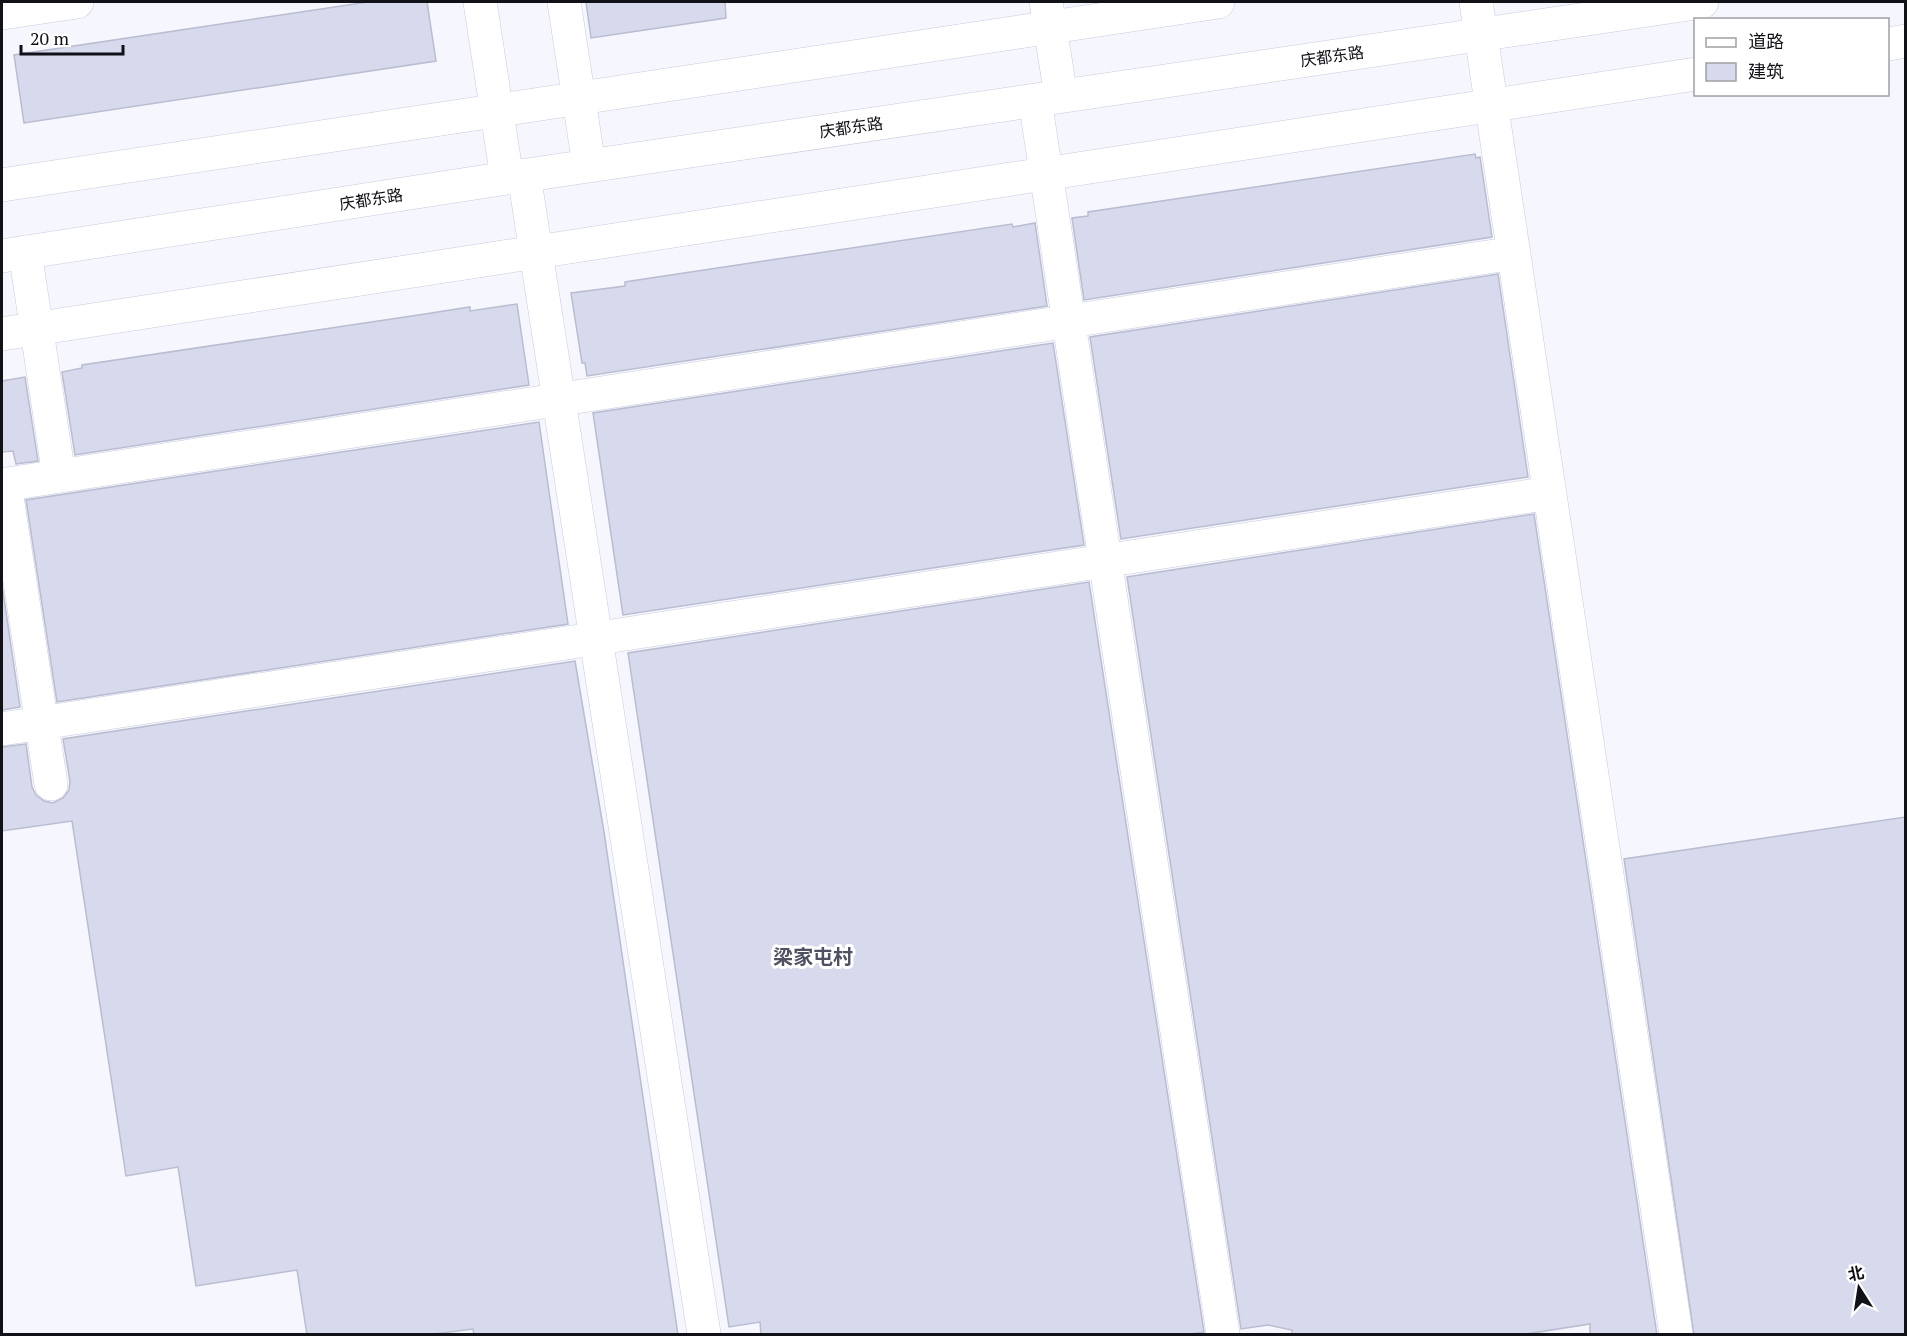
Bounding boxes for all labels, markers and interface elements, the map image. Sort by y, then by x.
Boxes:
scale bar [21,18,123,56]
legend [1694,18,1889,96]
text: 20 m [30,26,70,50]
text: 道路 [1748,29,1784,53]
street label: 庆都东路 [1299,41,1365,71]
text: 建筑 [1748,59,1784,83]
street label: 庆都东路 [818,112,884,142]
street label: 庆都东路 [338,183,404,215]
district label: 梁家屯村 [773,943,853,970]
north arrow [1829,1258,1889,1318]
text: 北 [1846,1261,1866,1286]

